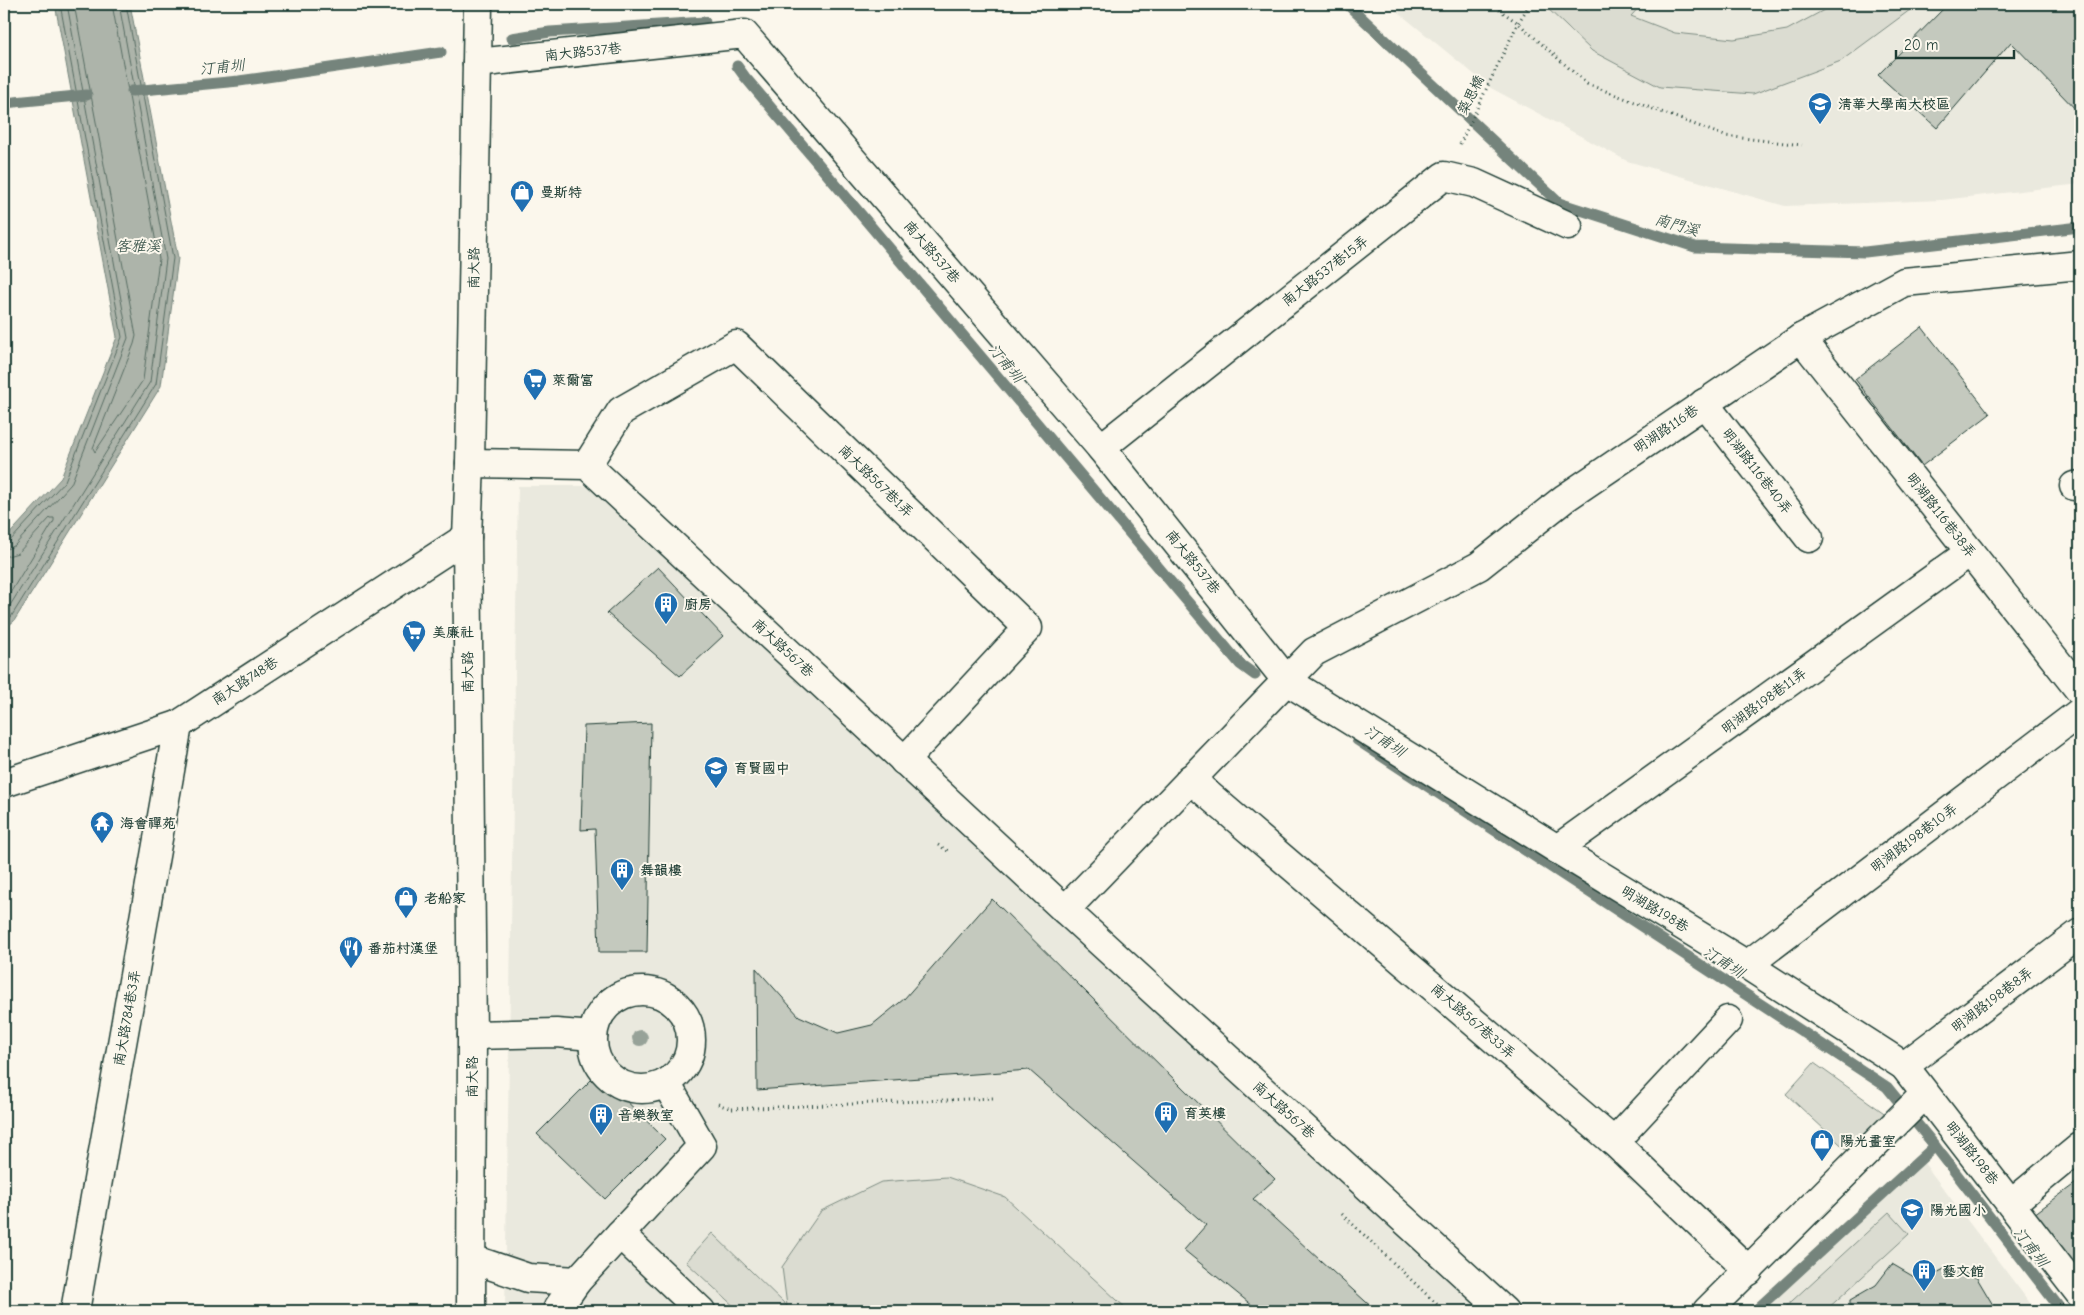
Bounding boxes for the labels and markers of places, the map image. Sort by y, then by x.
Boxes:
school or university icon: 清華大學南大校區 [1807,91,1833,125]
place label: 清華大學南大校區 [1838,96,1950,113]
shop icon: 曼斯特 [509,179,535,213]
place label: 曼斯特 [540,184,582,201]
supermarket icon: 萊爾富 [522,367,548,401]
place label: 萊爾富 [552,372,594,389]
building icon: 廚房 [653,591,679,625]
place label: 廚房 [684,596,712,613]
supermarket icon: 美廉社 [401,619,427,653]
place label: 美廉社 [432,624,474,641]
school or university icon: 育賢國中 [703,755,729,789]
place label: 育賢國中 [734,760,790,777]
temple icon: 海會禪苑 [89,810,115,844]
place label: 海會禪苑 [120,815,176,832]
building icon: 舞韻樓 [609,857,635,891]
place label: 舞韻樓 [640,862,682,879]
shop icon: 老船家 [393,885,419,919]
place label: 老船家 [424,890,466,907]
restaurant icon: 番茄村漢堡 [338,935,364,969]
place label: 番茄村漢堡 [368,940,438,957]
building icon: 育英樓 [1153,1100,1179,1134]
building icon: 音樂教室 [588,1102,614,1136]
place label: 育英樓 [1184,1105,1226,1122]
place label: 音樂教室 [618,1107,674,1124]
shop icon: 陽光畫室 [1809,1128,1835,1162]
place label: 陽光畫室 [1840,1133,1896,1150]
school or university icon: 陽光國小 [1899,1197,1925,1231]
place label: 陽光國小 [1930,1202,1986,1219]
building icon: 藝文館 [1911,1258,1937,1292]
place label: 藝文館 [1942,1263,1984,1280]

